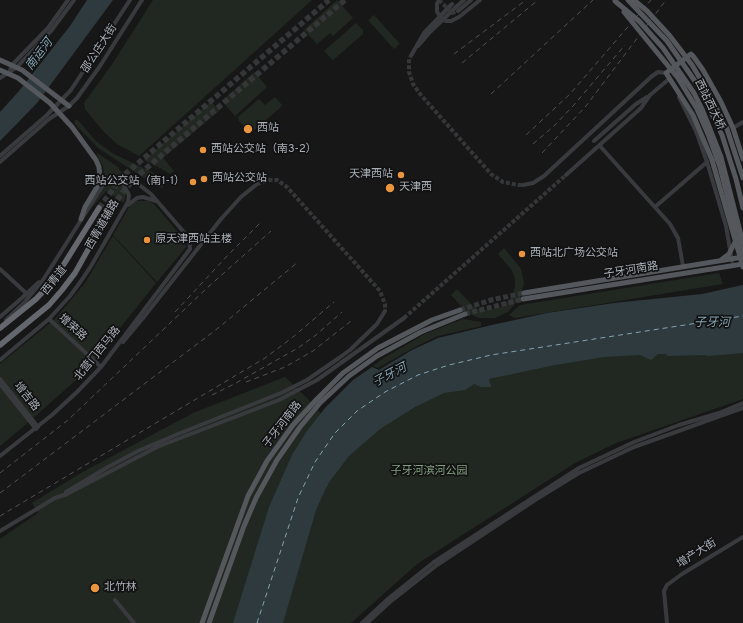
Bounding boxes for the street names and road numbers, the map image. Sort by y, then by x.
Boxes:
street label: 邵公庄大街 [79,22,121,76]
street label: 西站西大桥 [691,77,727,133]
street label: 西青道辅路 [84,198,122,252]
street label: 子牙河南路 [603,260,659,282]
street label: 西青道 [40,264,70,298]
street label: 增荣路 [55,312,89,344]
street label: 北营门西马路 [72,324,124,384]
street label: 增吉路 [10,380,42,414]
street label: 子牙河南路 [261,399,305,451]
street label: 增产大街 [675,537,719,571]

